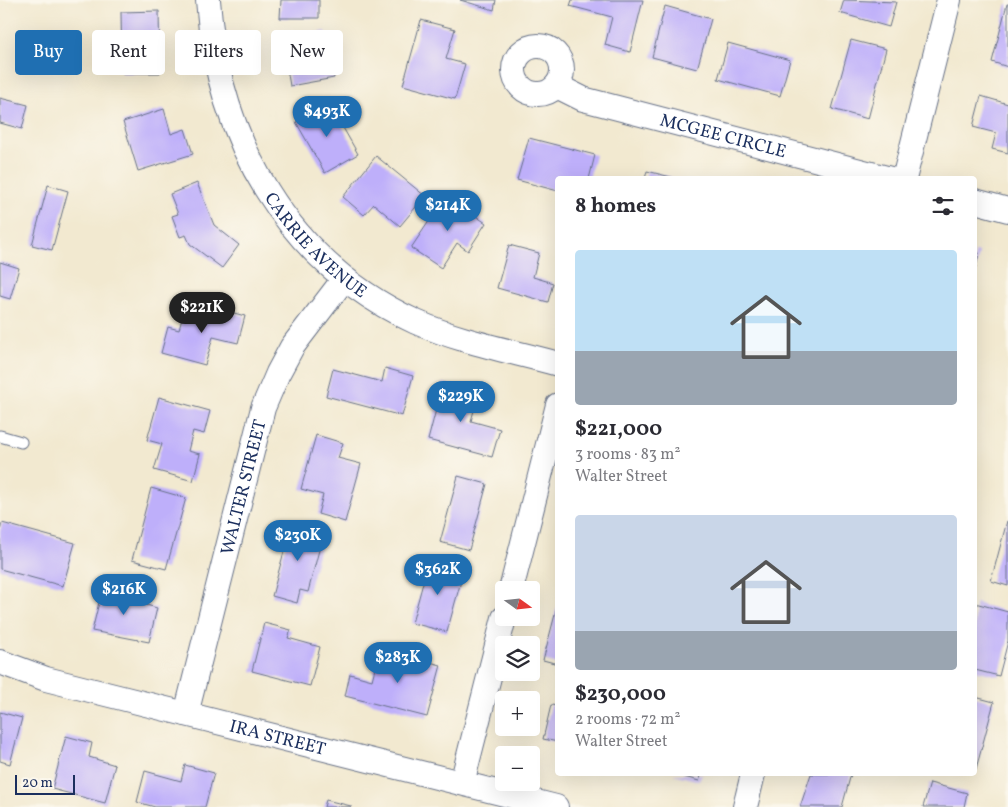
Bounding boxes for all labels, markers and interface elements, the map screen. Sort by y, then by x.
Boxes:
chip: Buy [15,30,82,75]
chip: Rent [92,30,165,75]
chip: Filters [175,30,261,75]
chip: New [271,30,343,75]
pin: $493K [292,96,362,138]
text: $493K [304,101,350,123]
street label: MCGEE CIRCLE [657,108,789,165]
street label: CARRIE AVENUE [258,188,372,305]
pin: $214K [413,190,483,232]
text: 8 homes [575,192,656,221]
icon: filters [929,192,957,220]
text: $214K [426,195,470,217]
icon: home [721,282,811,372]
pin: $221K [167,292,237,334]
text: $221K [180,297,224,319]
pin: $229K [426,380,496,423]
text: $229K [438,386,484,408]
text: $221,000 [575,415,662,444]
street label: WALTER STREET [216,417,274,558]
text: 3 rooms · 83 m² [575,444,680,466]
text: Walter Street [575,466,668,488]
pin: $230K [263,520,333,562]
text: $230K [275,525,321,547]
icon: home [721,547,811,637]
pin: $362K [403,554,473,596]
text: $362K [415,559,461,581]
pin: $216K [89,574,159,616]
text: $216K [102,579,146,601]
north arrow [495,581,540,626]
map controls [495,581,540,791]
button: layers [495,636,540,681]
pin: $283K [363,642,433,684]
text: $283K [375,647,421,669]
text: $230,000 [575,680,666,709]
button: + [495,691,540,736]
text: 2 rooms · 72 m² [575,709,680,731]
street label: IRA STREET [227,715,329,763]
text: Walter Street [575,731,668,753]
button: − [495,746,540,791]
scale bar [15,772,75,795]
text: 20 m [22,774,53,793]

